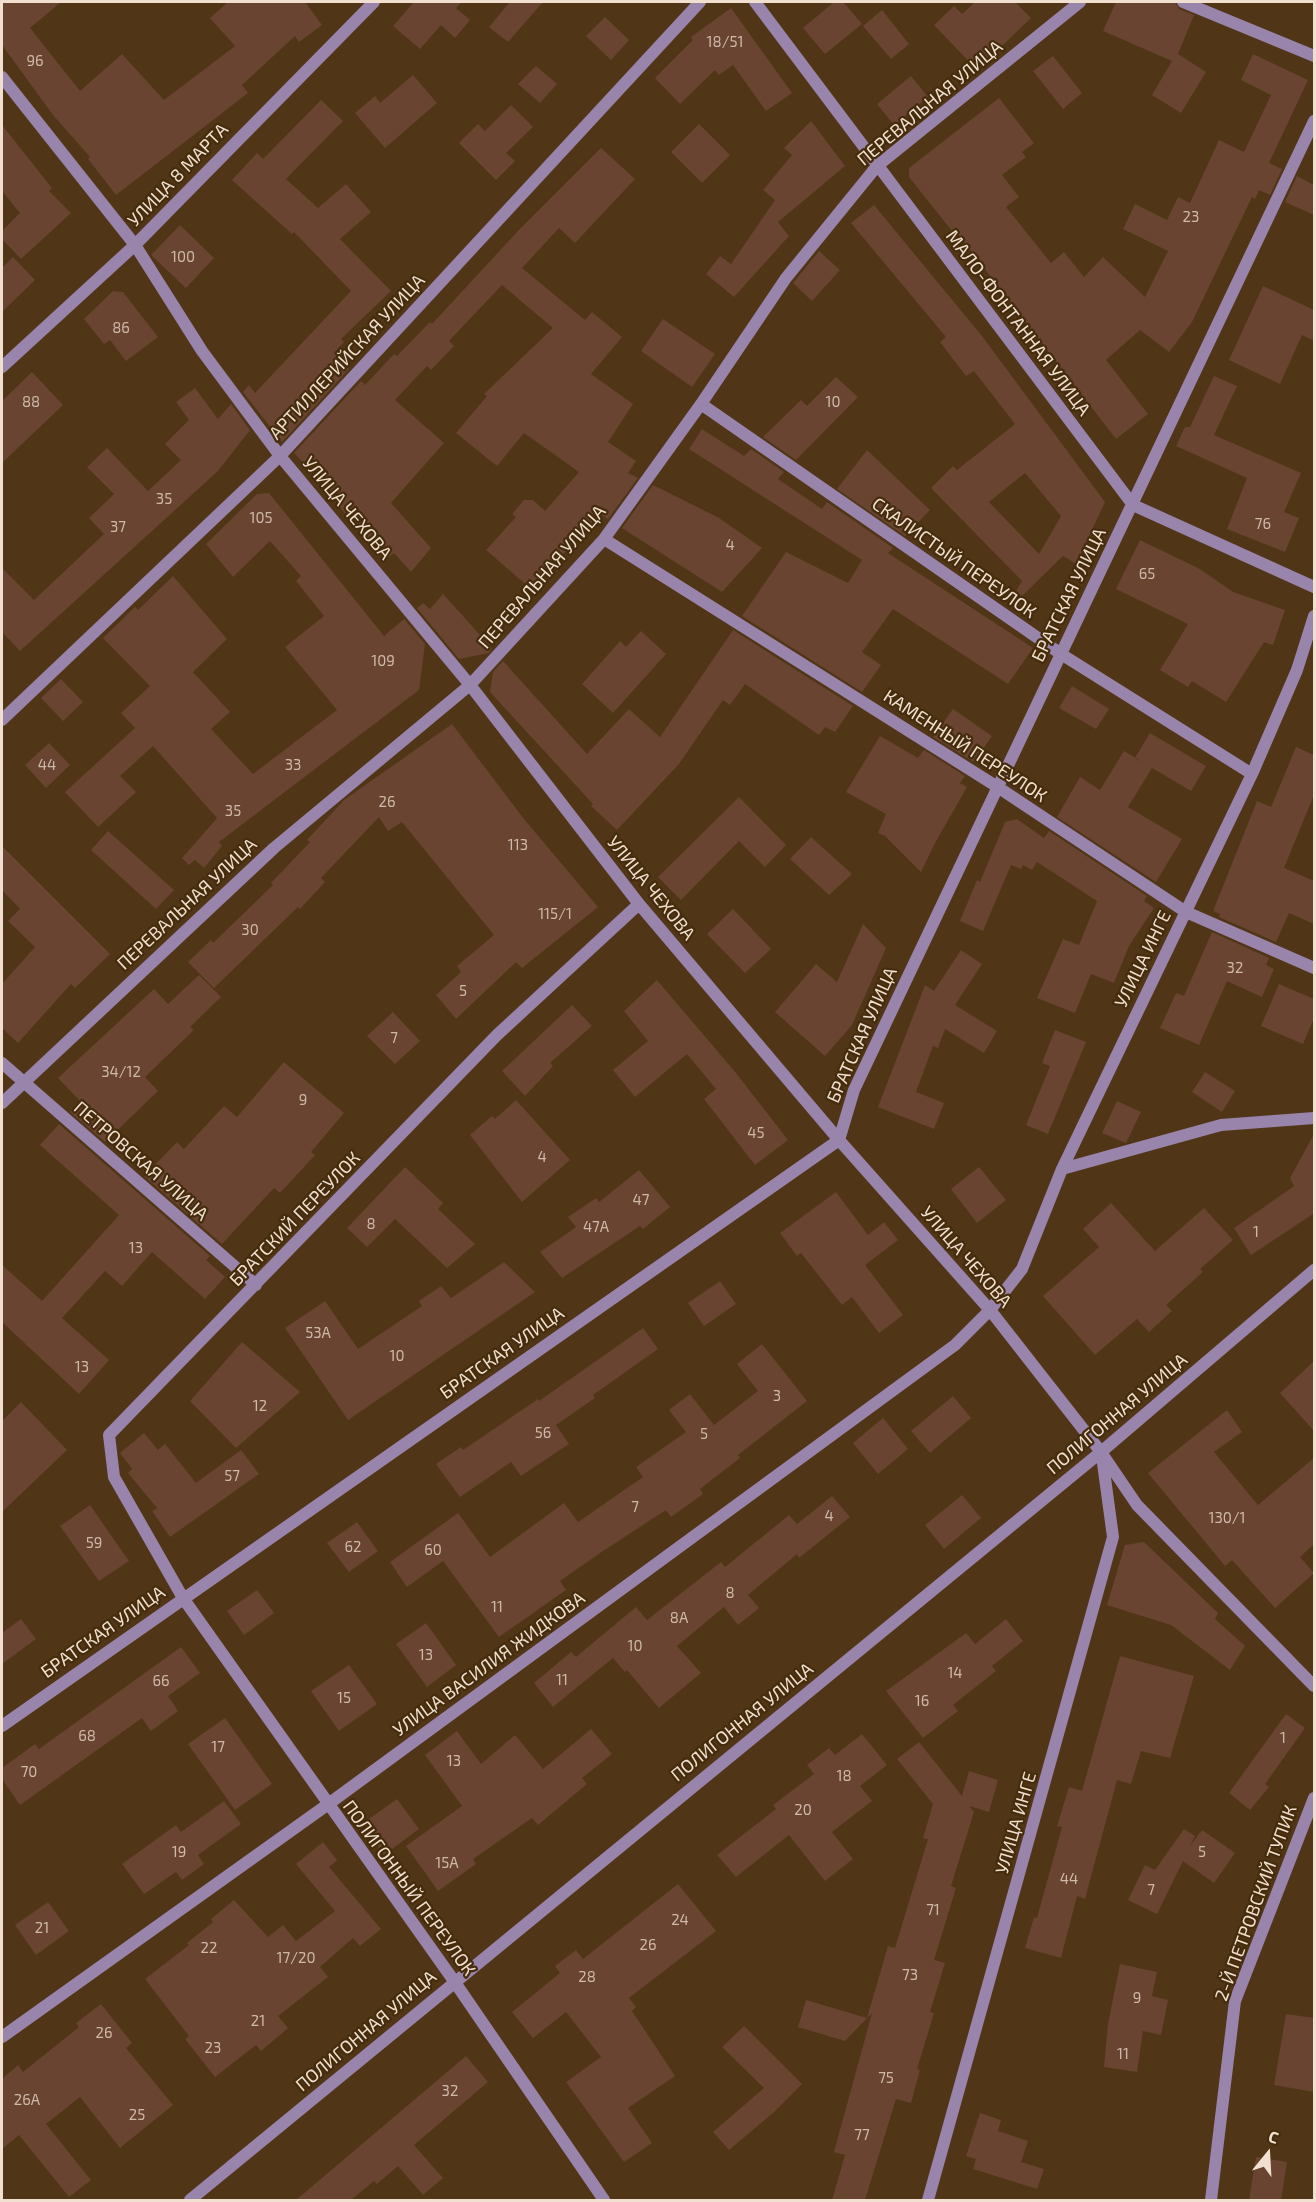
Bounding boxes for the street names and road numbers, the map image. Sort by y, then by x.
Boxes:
street label: ПЕРЕВАЛЬНАЯ УЛИЦА [853,36,1007,170]
street label: УЛИЦА 8 МАРТА [123,119,233,231]
street label: МАЛО-ФОНТАННАЯ УЛИЦА [941,226,1095,420]
street label: АРТИЛЛЕРИЙСКАЯ УЛИЦА [265,270,429,444]
street label: УЛИЦА ЧЕХОВА [298,452,396,564]
street label: СКАЛИСТЫЙ ПЕРЕУЛОК [868,493,1040,623]
street label: ПЕРЕВАЛЬНАЯ УЛИЦА [474,501,610,653]
street label: БРАТСКАЯ УЛИЦА [1027,525,1111,665]
street label: КАМЕННЫЙ ПЕРЕУЛОК [879,685,1051,807]
street label: УЛИЦА ЧЕХОВА [602,832,700,944]
street label: ПЕРЕВАЛЬНАЯ УЛИЦА [113,834,261,974]
street label: УЛИЦА ИНГЕ [1110,907,1176,1011]
street label: БРАТСКАЯ УЛИЦА [822,964,902,1106]
street label: ПЕТРОВСКАЯ УЛИЦА [69,1097,213,1225]
street label: БРАТСКИЙ ПЕРЕУЛОК [225,1147,365,1291]
street label: УЛИЦА ЧЕХОВА [916,1202,1016,1312]
street label: БРАТСКАЯ УЛИЦА [436,1302,568,1404]
street label: ПОЛИГОННАЯ УЛИЦА [1042,1349,1192,1479]
street label: БРАТСКАЯ УЛИЦА [37,1581,169,1683]
street label: УЛИЦА ВАСИЛИЯ ЖИДКОВА [389,1587,589,1741]
street label: ПОЛИГОННАЯ УЛИЦА [667,1658,817,1786]
street label: УЛИЦА ИНГЕ [991,1770,1041,1876]
street label: ПОЛИГОННЫЙ ПЕРЕУЛОК [338,1796,480,1980]
street label: 2-Й ПЕТРОВСКИЙ ТУПИК [1210,1802,1302,2004]
street label: ПОЛИГОННАЯ УЛИЦА [291,1966,441,2096]

